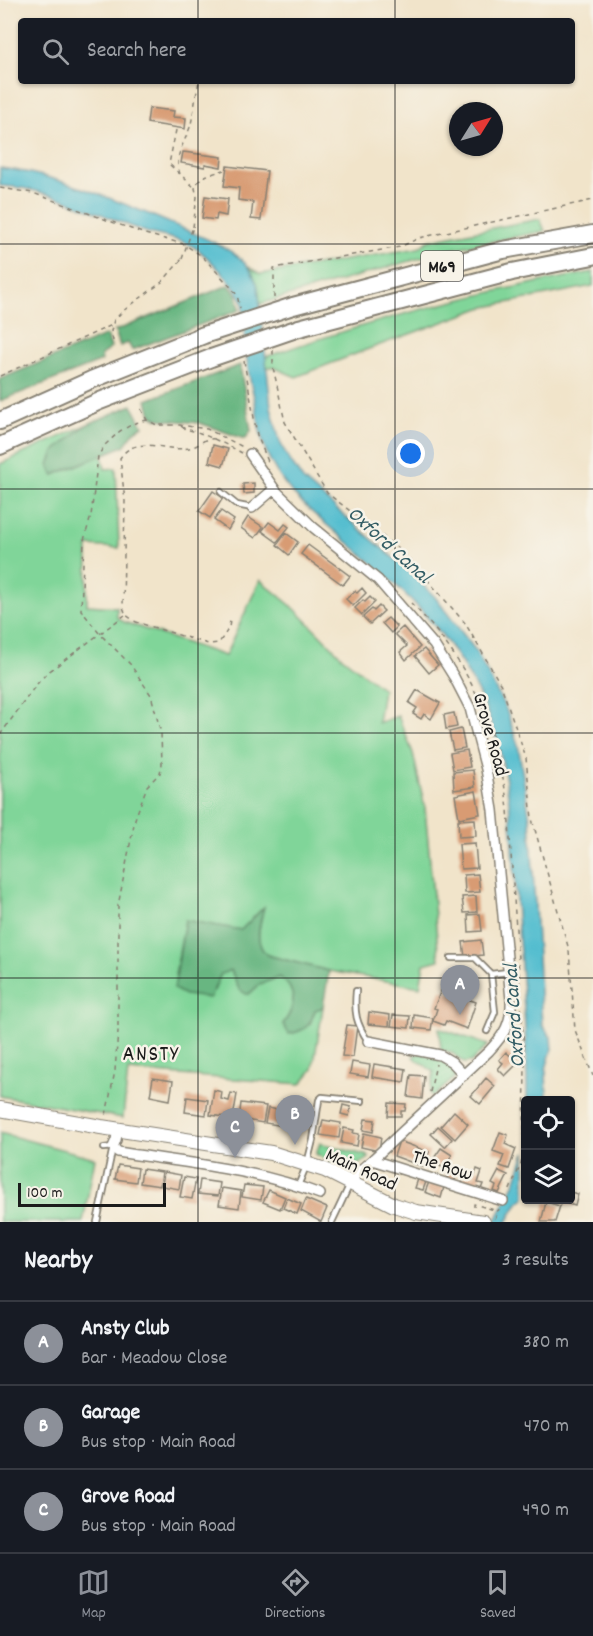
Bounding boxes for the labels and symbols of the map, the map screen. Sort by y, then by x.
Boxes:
north arrow [449,102,503,156]
road number: M69 [421,251,463,281]
your location [396,439,425,468]
water label: Oxford Canal [339,500,438,593]
street label: Grove Road [464,690,514,780]
water label: Oxford Canal [497,961,535,1069]
pin: A [440,966,480,1015]
district label: ANSTY [123,1040,179,1071]
pin: B [276,1096,314,1145]
pin: C [216,1108,254,1158]
street label: Main Road [320,1142,401,1199]
street label: The Row [408,1144,476,1190]
scale bar [18,1180,166,1208]

